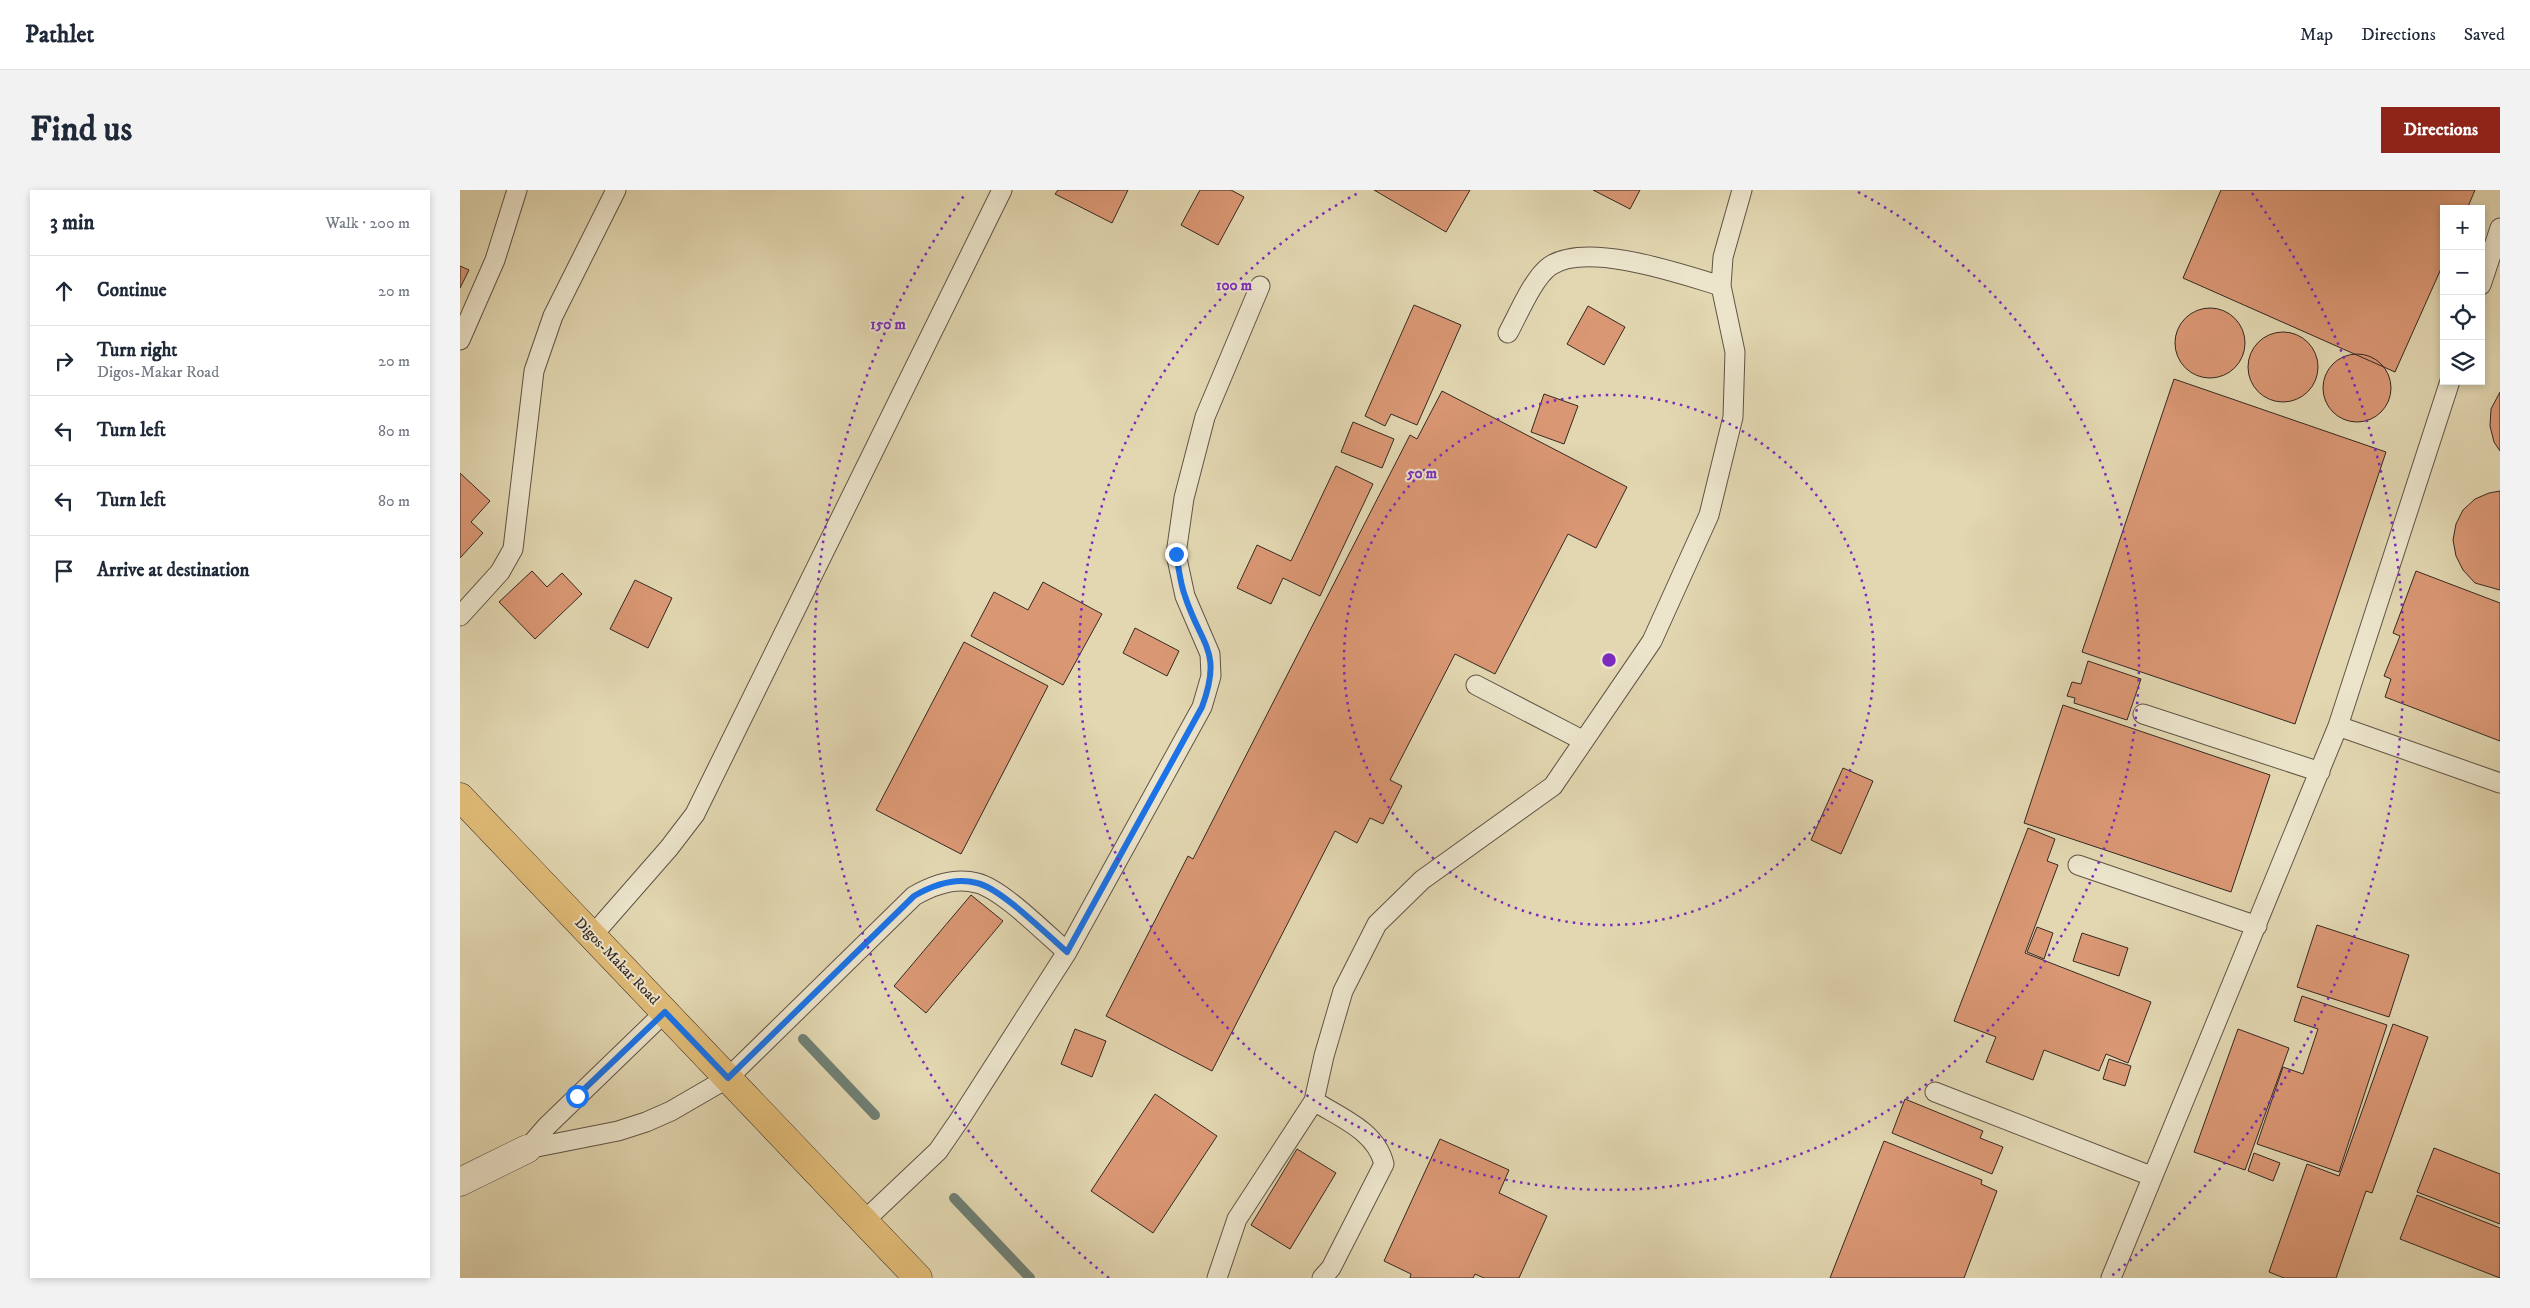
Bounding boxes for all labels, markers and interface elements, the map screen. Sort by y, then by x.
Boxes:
text: Pathlet [25,20,94,50]
text: Map [2300,24,2333,46]
text: Directions [2361,24,2436,46]
text: Saved [2464,24,2505,46]
button: Directions [2381,107,2500,153]
text: Find us [30,108,132,152]
map controls [2440,205,2485,385]
button: + [2440,205,2485,250]
text: 3 min [50,210,95,236]
text: Walk · 200 m [326,213,410,233]
button: − [2440,250,2485,295]
text: 100 m [1216,276,1253,295]
icon: ahead [50,277,78,305]
text: Continue [97,279,167,302]
text: 20 m [378,281,410,301]
button: locate [2440,295,2485,340]
text: 150 m [870,315,906,334]
text: Turn right [97,339,177,362]
button: layers [2440,340,2485,385]
icon: right [50,347,78,375]
text: 20 m [378,351,410,371]
text: Digos-Makar Road [97,362,219,382]
icon: left [50,417,78,445]
text: Turn left [97,419,166,442]
text: 80 m [378,421,410,441]
text: 50 m [1406,464,1438,483]
icon: left [50,487,78,515]
text: Turn left [97,489,166,512]
text: 80 m [378,491,410,511]
route end [1165,543,1188,566]
icon: arrive [50,557,78,585]
text: Arrive at destination [97,559,249,582]
centre of rings [1600,651,1618,669]
street label: Digos-Makar Road [570,913,664,1009]
route start [566,1085,589,1108]

